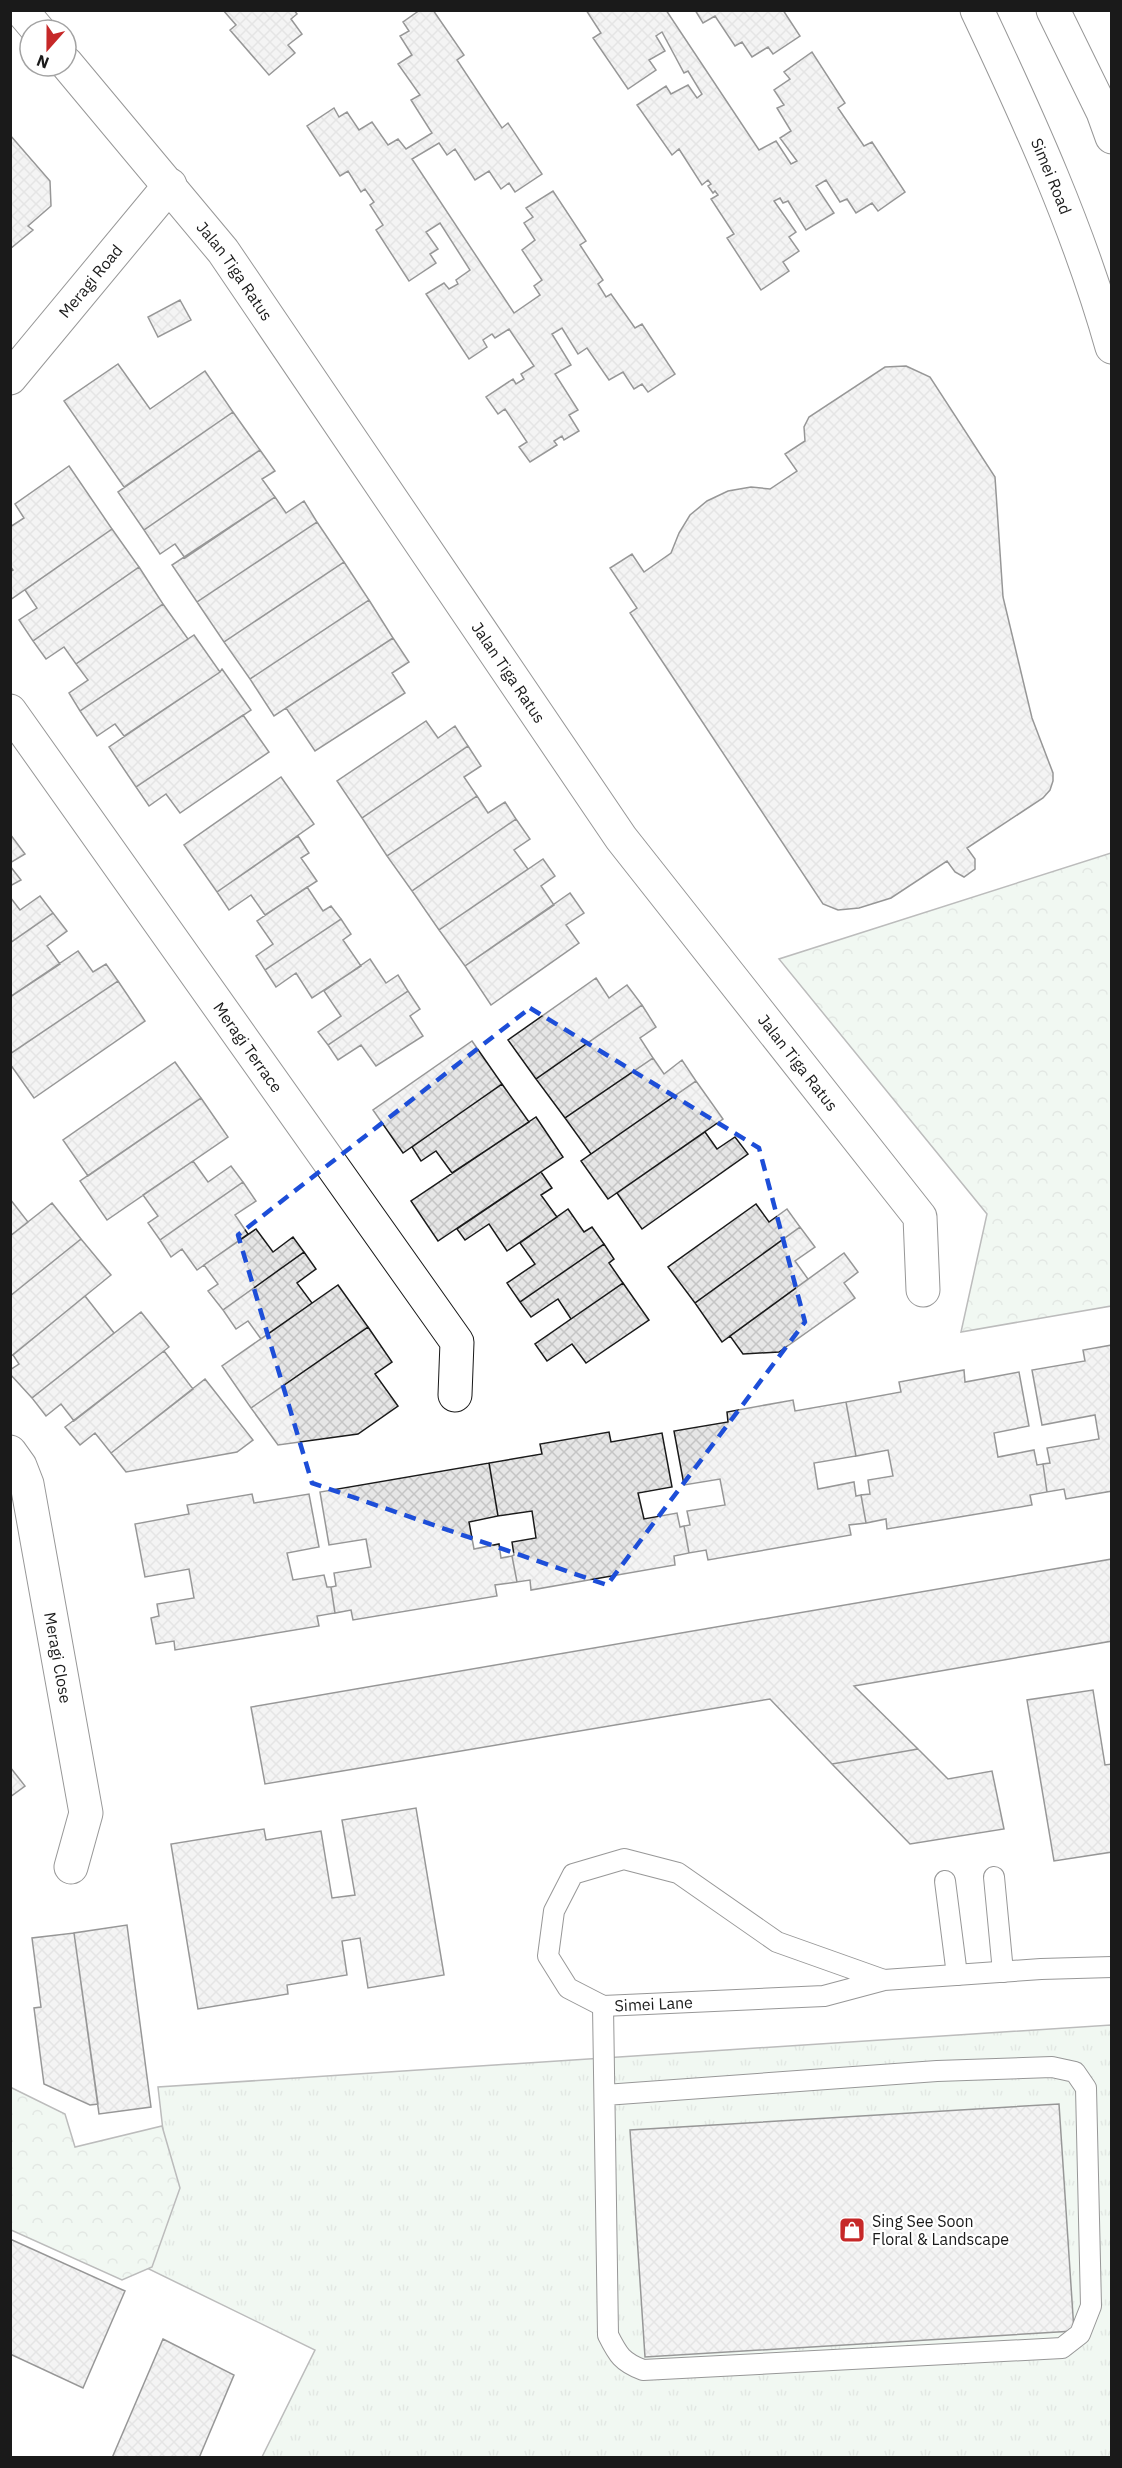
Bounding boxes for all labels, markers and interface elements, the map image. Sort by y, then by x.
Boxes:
north arrow [18,18,78,78]
text: N [34,51,52,73]
street label: Simei Road [1027,135,1076,217]
street label: Jalan Tiga Ratus [192,217,277,324]
street label: Meragi Road [54,240,127,322]
street label: Jalan Tiga Ratus [467,618,550,727]
street label: Meragi Terrace [209,998,287,1097]
street label: Jalan Tiga Ratus [754,1010,842,1115]
street label: Meragi Close [40,1611,76,1705]
street label: Simei Lane [614,1992,693,2015]
place label: Sing See Soon Floral & Landscape [872,2211,1009,2249]
shop icon: Sing See Soon Floral & Landscape [837,2215,867,2245]

